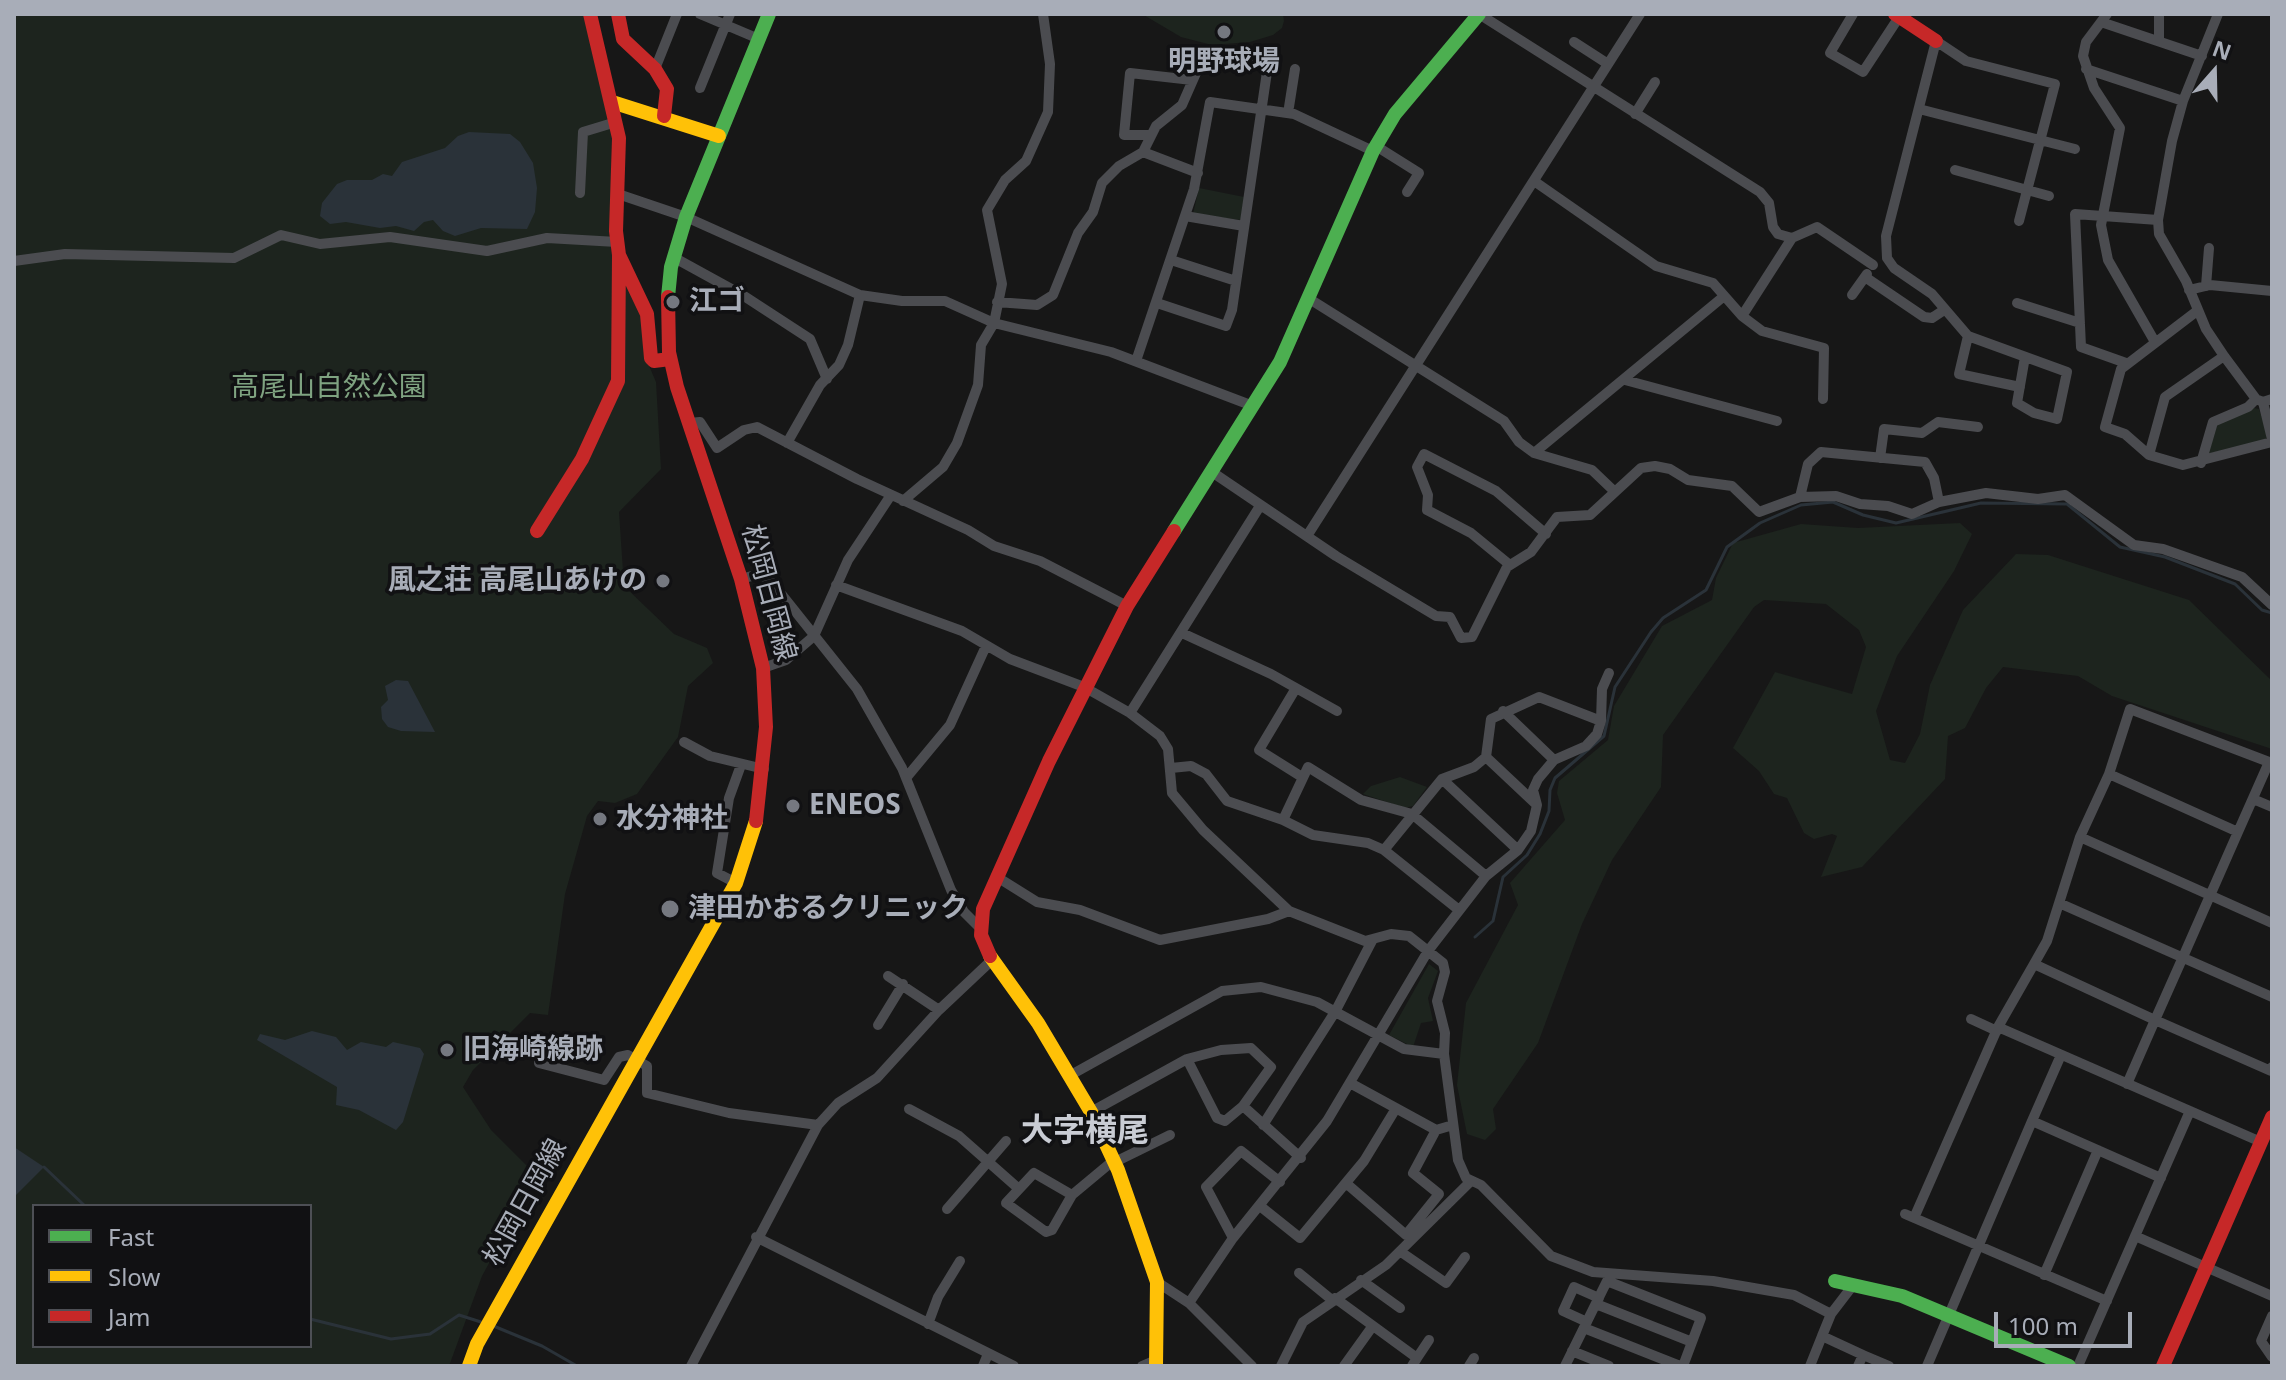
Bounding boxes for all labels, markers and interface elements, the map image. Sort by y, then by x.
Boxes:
marker: 明野球場 [1215,23,1233,41]
north arrow [2174,32,2254,112]
text: N [2209,32,2236,67]
place label: 明野球場 [1168,45,1280,79]
place label: 江ゴ [689,285,745,319]
marker: 江ゴ [664,293,682,311]
park label: 高尾山自然公園 [231,371,427,405]
street label: 松岡日岡線 [734,521,802,665]
place label: 風之荘 高尾山あけの [388,564,647,598]
marker: 風之荘 高尾山あけの [654,572,672,590]
place label: ENEOS [809,789,901,823]
marker: ENEOS [784,797,802,815]
place label: 水分神社 [616,802,728,836]
marker: 水分神社 [591,810,609,828]
place label: 津田かおるクリニック [688,892,968,926]
marker: 津田かおるクリニック [659,898,681,920]
place label: 旧海崎線跡 [463,1033,603,1067]
marker: 旧海崎線跡 [438,1041,456,1059]
district label: 大字横尾 [1021,1113,1149,1151]
street label: 松岡日岡線 [477,1134,575,1272]
legend [32,1204,312,1348]
text: Fast [108,1220,154,1253]
text: Slow [108,1260,160,1293]
scale bar [1998,1296,2136,1346]
text: Jam [108,1300,150,1333]
text: 100 m [2008,1309,2078,1342]

